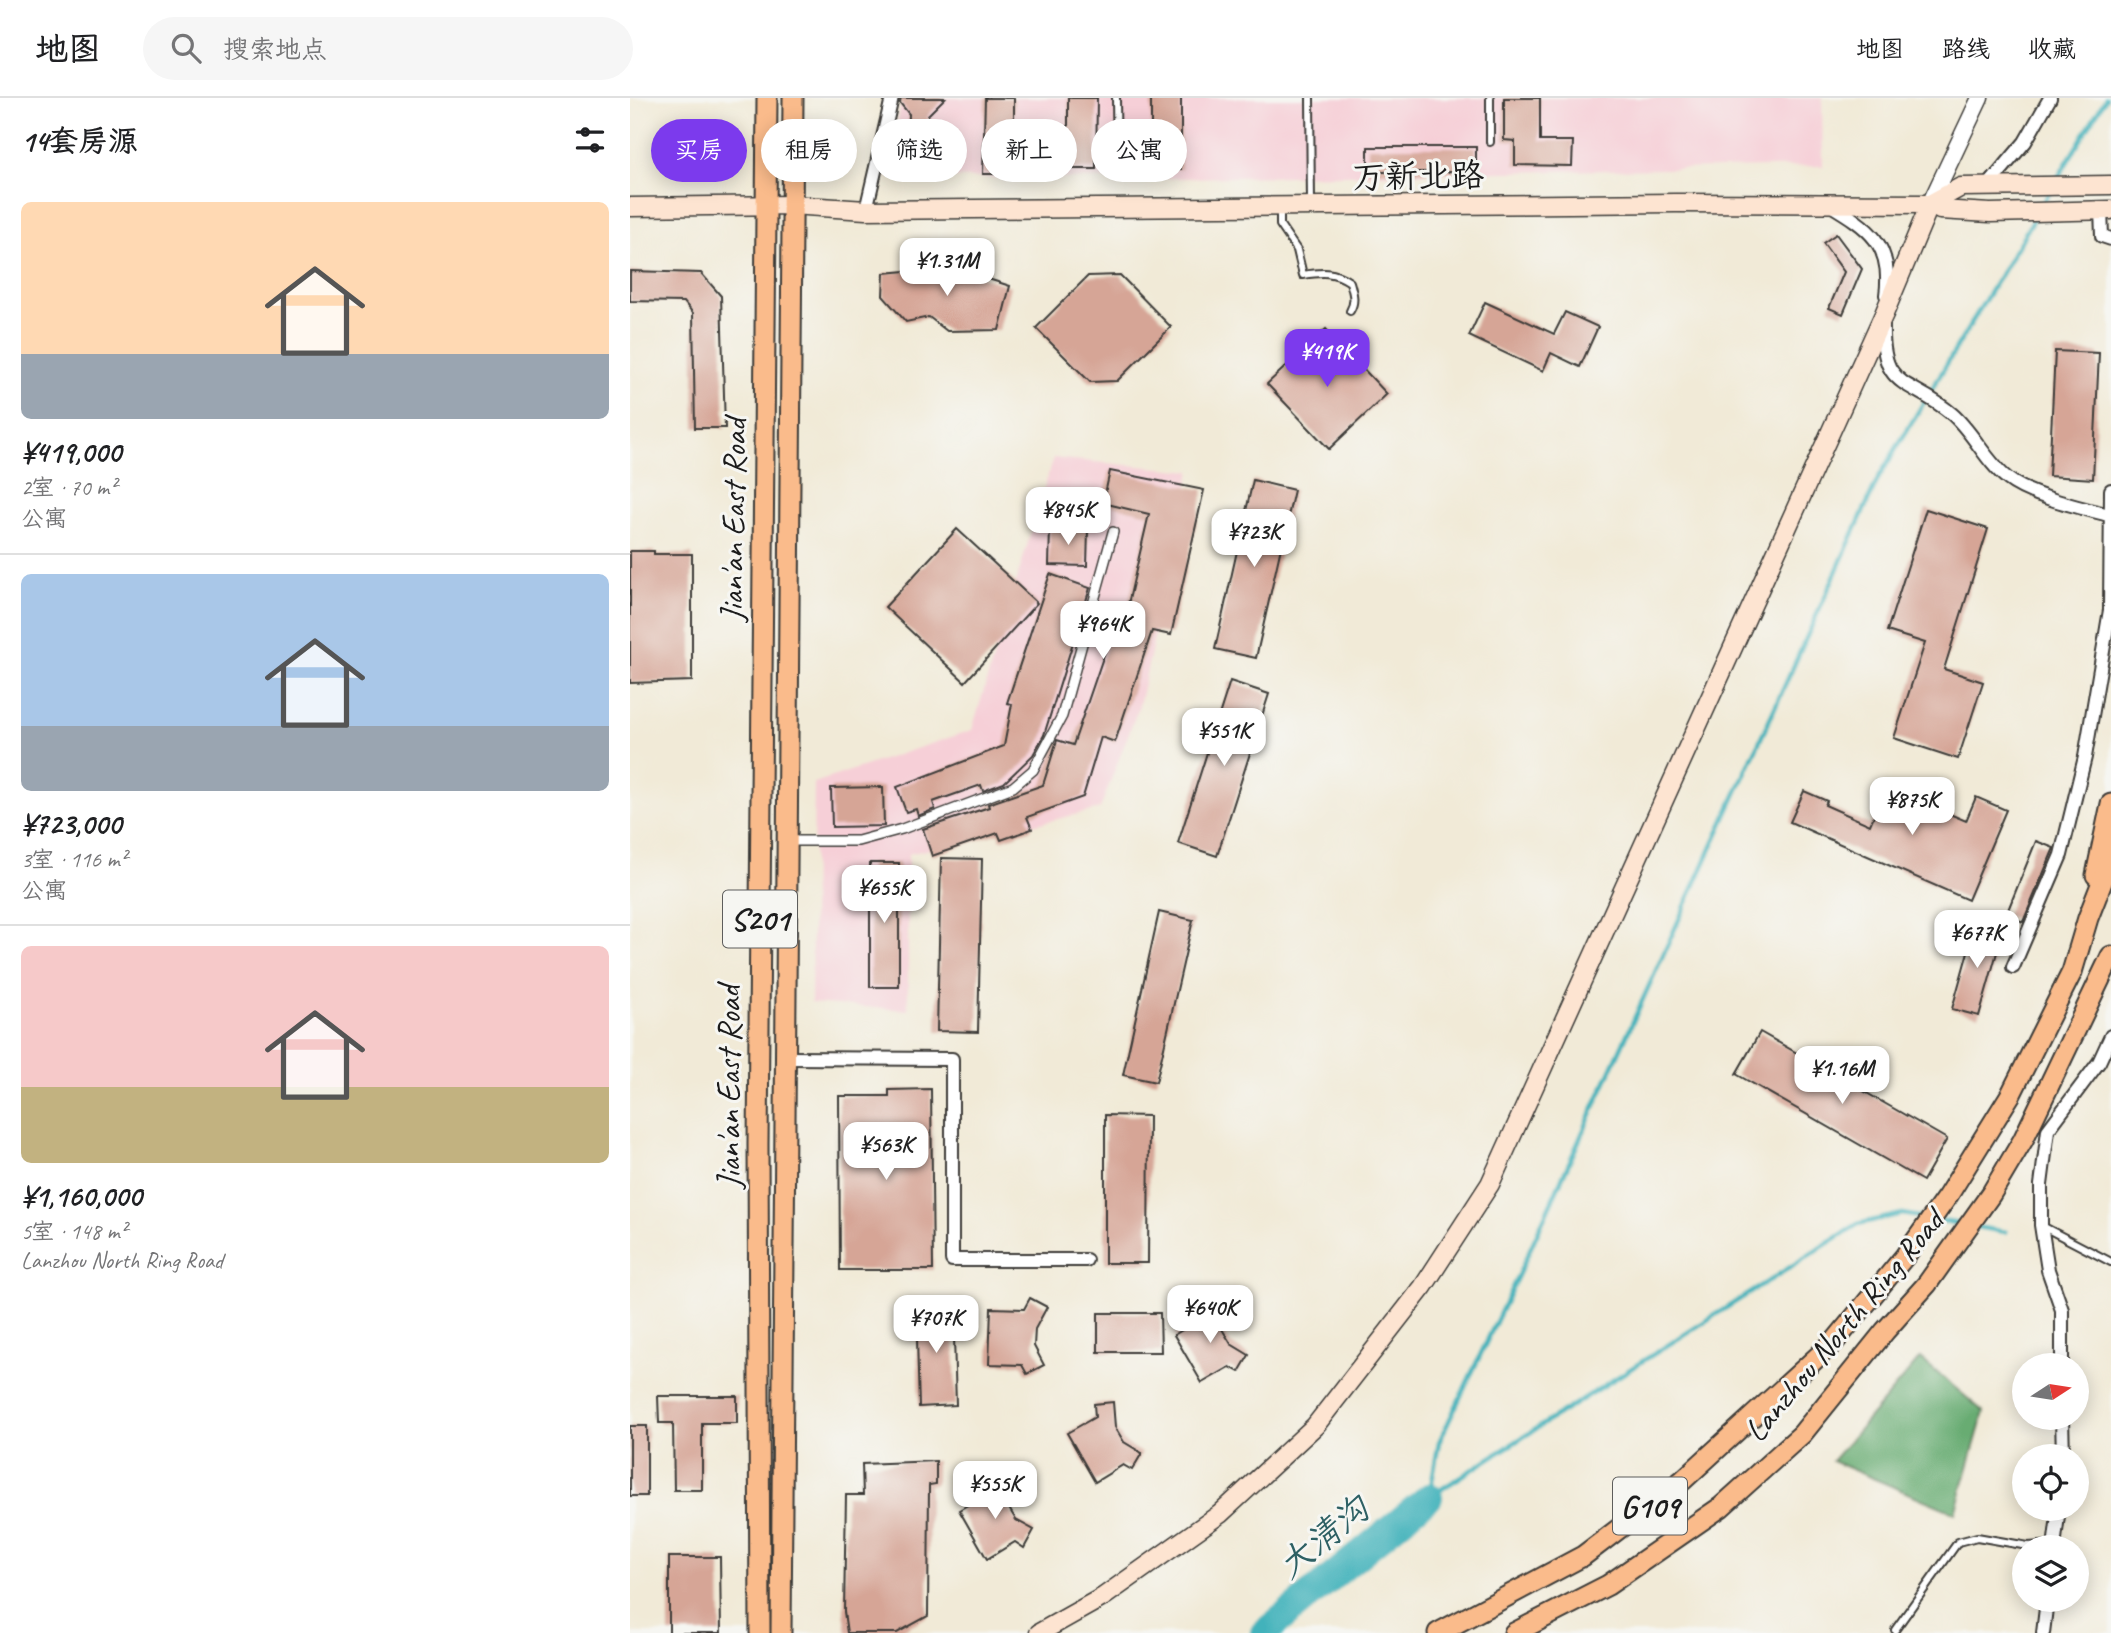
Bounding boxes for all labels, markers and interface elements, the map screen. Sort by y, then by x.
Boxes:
search box [143,17,633,80]
text: 地图 [35,28,101,70]
icon: search [167,29,205,67]
text: 搜索地点 [223,33,327,66]
text: 地图 [1856,34,1904,64]
text: 路线 [1942,34,1990,64]
text: 收藏 [2028,34,2076,64]
chip: 买房 [651,119,747,182]
chip: 租房 [761,119,857,182]
chip: 筛选 [871,119,967,182]
chip: 新上 [981,119,1077,182]
chip: 公寓 [1091,119,1187,182]
icon: filters [571,121,609,159]
text: 14套房源 [21,122,138,160]
street label: 万新北路 [1352,154,1484,198]
pin: ¥1.31M [890,238,1004,298]
text: ¥1.31M [916,246,978,275]
icon: home [252,248,378,374]
pin: ¥419K [1278,330,1376,389]
text: ¥419K [1301,337,1353,366]
street label: Jian'an East Road [710,413,756,624]
text: ¥419,000 [21,433,121,471]
text: 2室 · 70 m² [21,473,116,502]
pin: ¥845K [1019,488,1117,547]
text: ¥845K [1042,495,1094,524]
text: 公寓 [21,504,67,533]
pin: ¥723K [1205,510,1303,569]
text: ¥723K [1228,517,1281,546]
pin: ¥964K [1054,602,1152,661]
text: ¥964K [1076,609,1130,638]
icon: home [252,620,378,746]
pin: ¥551K [1175,708,1273,768]
text: ¥551K [1198,716,1250,745]
pin: ¥875K [1863,778,1961,837]
text: ¥875K [1886,785,1938,814]
text: ¥723,000 [21,805,121,843]
text: 3室 · 116 m² [21,845,127,874]
pin: ¥655K [835,866,933,925]
text: ¥655K [858,873,910,902]
text: 公寓 [21,876,67,905]
road number: S201 [723,890,797,948]
pin: ¥677K [1928,910,2026,970]
text: ¥677K [1950,918,2004,947]
street label: Jian'an East Road [708,980,750,1191]
icon: home [252,992,378,1118]
pin: ¥1.16M [1785,1046,1899,1106]
text: ¥1.16M [1810,1054,1874,1083]
pin: ¥563K [837,1122,935,1182]
text: ¥563K [859,1130,913,1159]
text: ¥1,160,000 [21,1177,142,1215]
street label: Lanzhou North Ring Road [1734,1197,1956,1450]
text: 5室 · 148 m² [21,1217,127,1246]
text: Lanzhou North Ring Road [21,1246,223,1275]
pin: ¥640K [1161,1286,1259,1345]
text: ¥640K [1183,1293,1237,1322]
pin: ¥707K [887,1296,985,1355]
text: ¥707K [910,1303,962,1332]
north arrow [2012,1353,2090,1430]
map controls [2012,1353,2089,1612]
button: locate [2012,1444,2089,1521]
pin: ¥555K [946,1462,1044,1521]
text: ¥555K [969,1469,1021,1498]
road number: G109 [1613,1478,1687,1534]
water label: 大清沟 [1268,1485,1381,1588]
button: layers [2012,1535,2089,1612]

